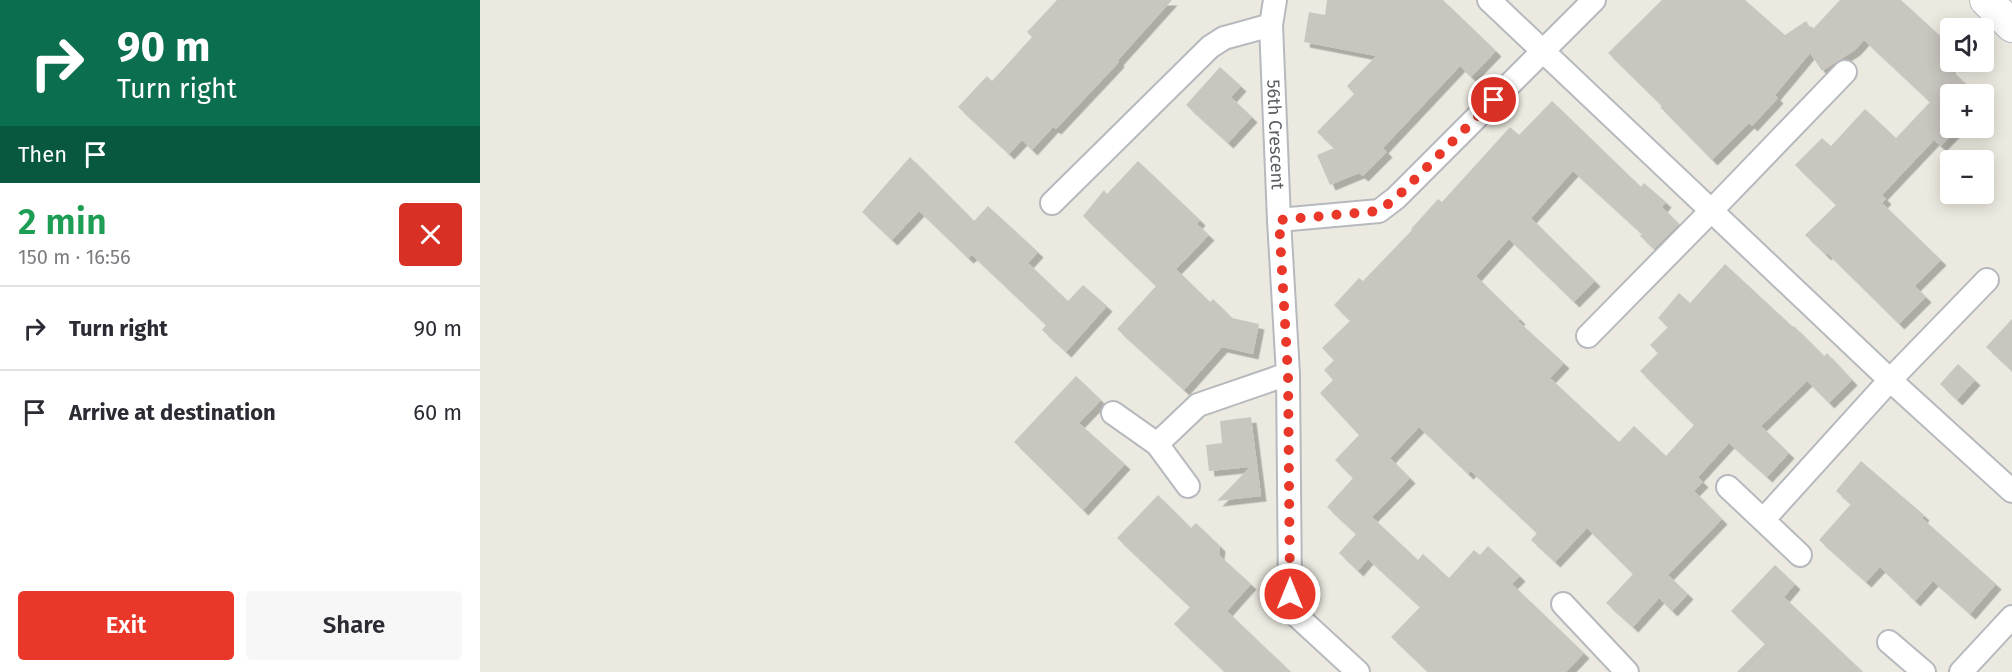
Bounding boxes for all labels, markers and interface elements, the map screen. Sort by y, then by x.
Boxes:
map controls [1940,18,1994,204]
button: sound [1940,18,1994,72]
text: 90 m [117,22,211,72]
icon: right [18,24,96,102]
text: Turn right [117,73,237,105]
pin [1468,74,1519,125]
street label: 56th Crescent [1262,79,1289,191]
icon: arrive [1477,83,1510,116]
button: + [1940,84,1994,138]
icon: arrive [79,138,112,171]
text: Then [18,141,67,168]
button: − [1940,150,1994,204]
text: 2 min [18,200,107,244]
button: close [399,203,462,266]
text: 150 m · 16:56 [18,245,131,269]
icon: right [18,312,51,345]
text: Turn right [69,315,168,342]
text: 90 m [413,315,462,342]
icon: arrive [18,396,51,429]
text: Arrive at destination [69,399,276,426]
text: 60 m [413,399,462,426]
position arrow [1258,562,1322,626]
button: Exit [18,591,234,660]
button: Share [246,591,462,660]

